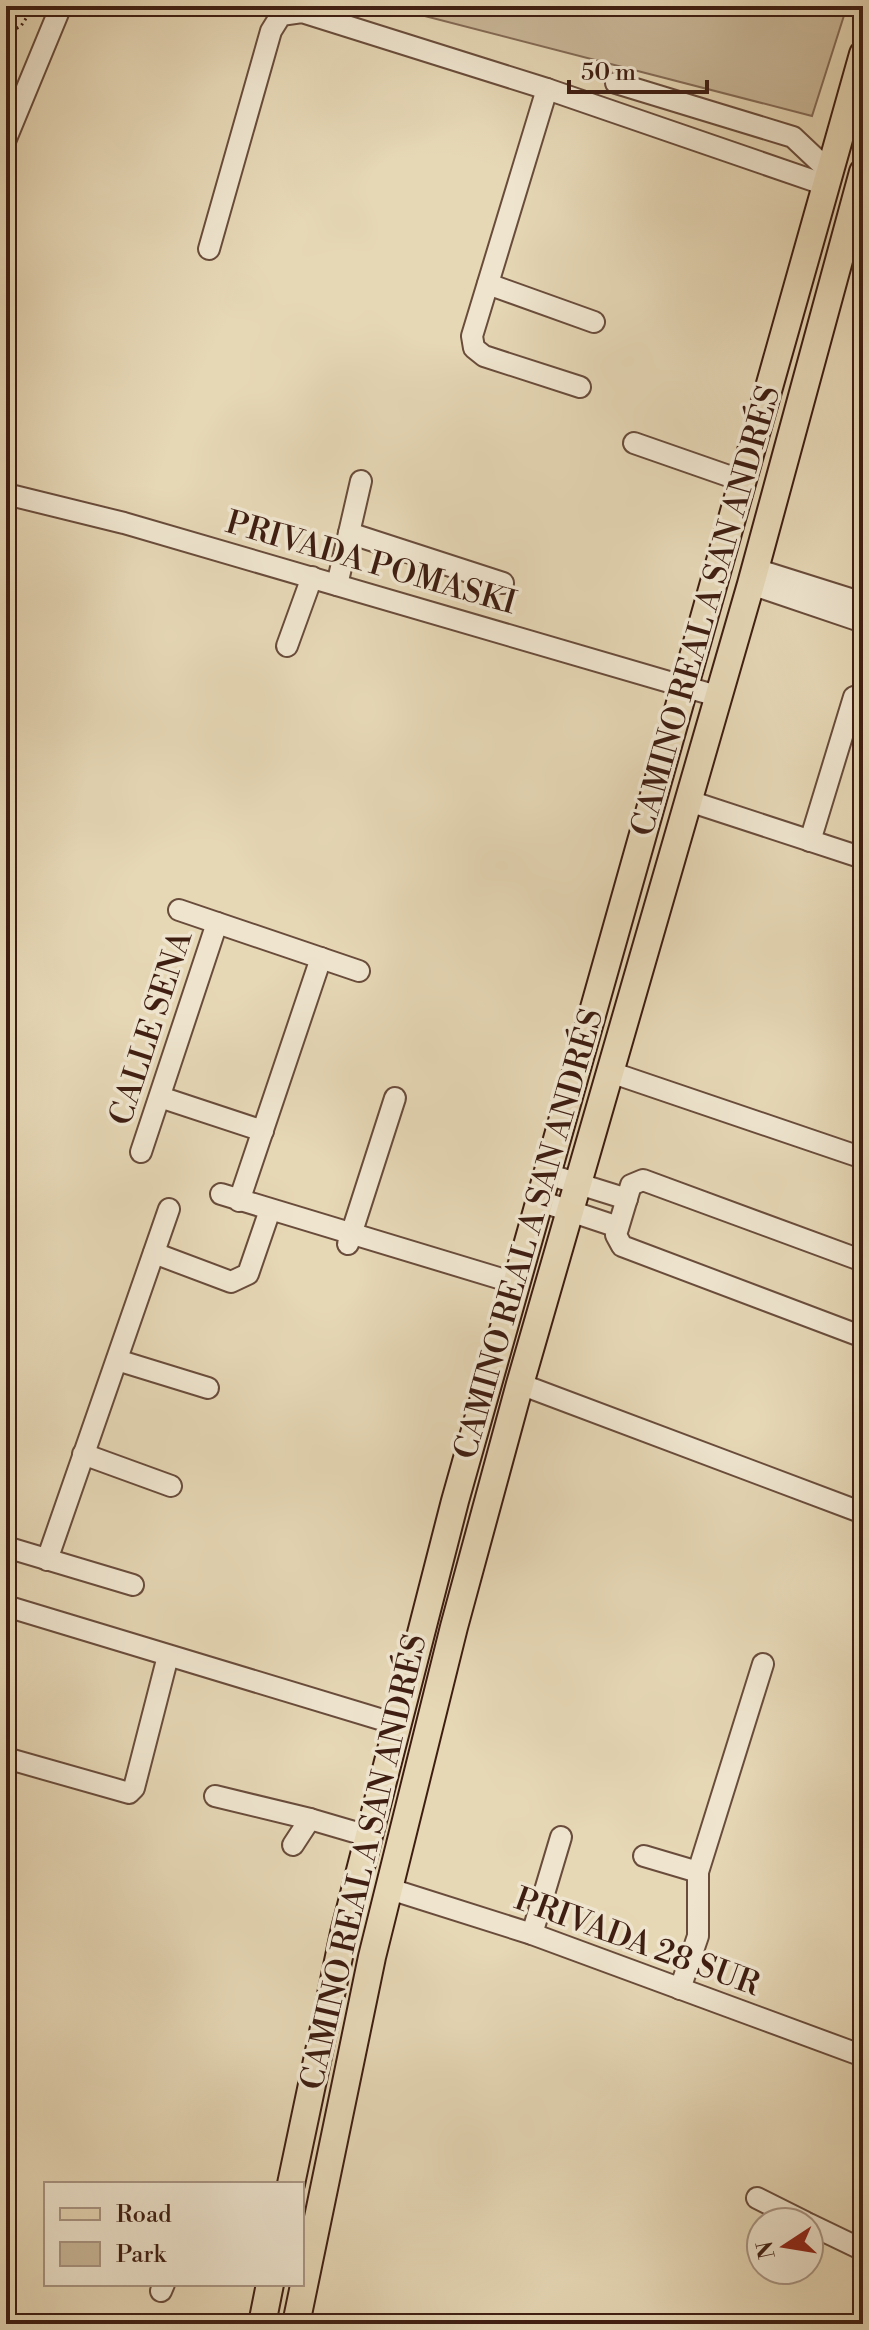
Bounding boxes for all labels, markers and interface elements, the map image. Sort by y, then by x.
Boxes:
scale bar [569,44,707,94]
text: 50 m [581,58,636,88]
street label: CAMINO REAL A SAN ANDRÉS [621,381,789,841]
street label: PRIVADA POMASKI [221,502,521,624]
street label: CALLE SENA [101,925,202,1130]
street label: CAMINO REAL A SAN ANDRÉS [444,1004,612,1464]
street label: CAMINO REAL A SAN ANDRÉS [290,1630,436,2094]
street label: PRIVADA 28 SUR [509,1879,766,2005]
legend [44,2182,304,2286]
text: Road [116,2200,172,2230]
north arrow [745,2206,825,2286]
text: N [752,2238,782,2261]
text: Park [116,2240,167,2270]

